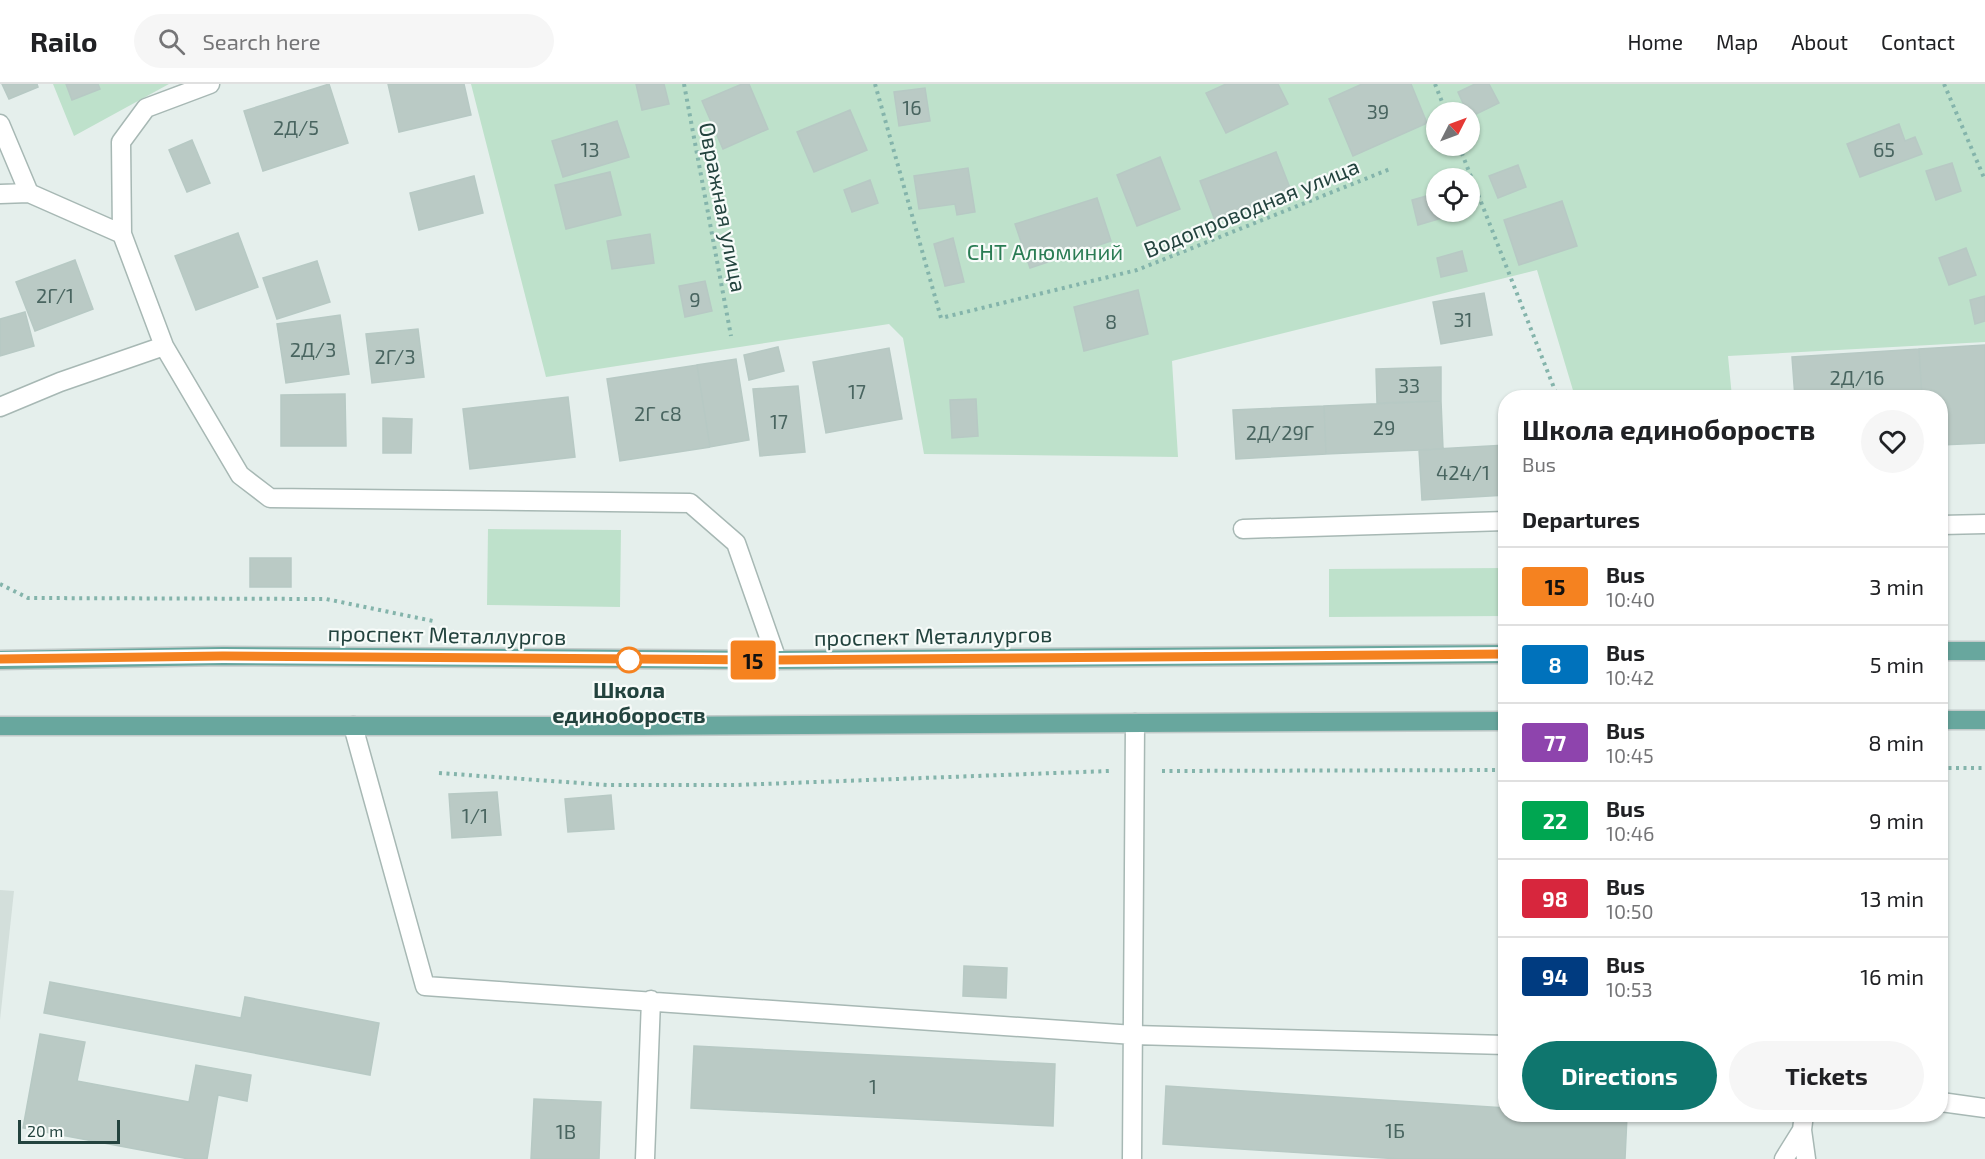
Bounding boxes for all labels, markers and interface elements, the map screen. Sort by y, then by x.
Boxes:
search box [134,14,554,68]
text: Railo [30,24,98,58]
icon: search [155,25,188,58]
text: Search here [203,28,321,54]
text: Home [1627,29,1683,54]
text: Map [1716,29,1758,54]
text: About [1791,29,1848,54]
text: Contact [1881,29,1955,54]
house number: 16 [902,95,922,119]
house number: 39 [1367,99,1389,123]
north arrow [1426,102,1480,156]
map controls [1426,102,1480,222]
house number: 2Д/5 [273,115,319,139]
street label: Овражная улица [694,120,753,294]
house number: 13 [580,137,600,161]
house number: 65 [1873,137,1895,161]
street label: Водопроводная улица [1140,152,1363,263]
button: locate [1426,168,1480,222]
park label: СНТ Алюминий [967,238,1123,264]
house number: 2Г/1 [36,283,74,307]
house number: 9 [689,287,701,311]
house number: 31 [1453,307,1473,331]
house number: 8 [1105,309,1117,333]
house number: 2Д/3 [290,337,336,361]
house number: 2Г/3 [374,344,416,368]
house number: 2Д/16 [1830,365,1884,389]
house number: 33 [1398,373,1420,397]
house number: 17 [848,379,866,403]
house number: 2Г с8 [634,401,682,425]
house number: 17 [770,409,788,433]
button: heart [1861,410,1924,473]
text: Школа единобороств [1522,412,1815,446]
house number: 29 [1373,415,1395,439]
house number: 2Д/29Г [1246,420,1314,444]
text: Bus [1522,452,1556,476]
house number: 424/1 [1436,460,1490,484]
text: Departures [1522,506,1640,532]
text: Bus [1606,561,1645,587]
text: 3 min [1869,573,1924,599]
text: 15 [1545,574,1565,599]
text: 10:40 [1606,587,1655,611]
street label: проспект Металлургов [328,619,566,650]
street label: проспект Металлургов [814,620,1052,651]
text: Bus [1606,639,1645,665]
line badge: 15 [726,640,780,680]
marker: Школа единобороств [616,647,642,673]
text: 15 [743,648,763,673]
text: 5 min [1870,651,1924,677]
text: 8 [1548,652,1562,677]
text: 10:42 [1606,665,1654,689]
place label: Школа единобороств [552,676,706,727]
text: Bus [1606,717,1645,743]
text: 8 min [1868,729,1924,755]
text: 77 [1544,730,1566,755]
text: 10:45 [1606,743,1654,767]
text: Bus [1606,795,1645,821]
house number: 1/1 [462,803,488,827]
text: 9 min [1869,807,1924,833]
text: 22 [1543,808,1567,833]
text: 10:46 [1606,821,1654,845]
text: Bus [1606,873,1645,899]
text: 13 min [1861,885,1924,911]
text: 98 [1542,886,1568,911]
text: 10:50 [1606,899,1654,923]
text: Bus [1606,951,1645,977]
text: 16 min [1860,963,1924,989]
text: 94 [1542,964,1568,989]
text: 10:53 [1606,977,1653,1001]
button: Directions [1522,1041,1717,1110]
button: Tickets [1729,1041,1924,1110]
house number: 1 [869,1074,877,1098]
scale bar [18,1117,120,1144]
house number: 1Б [1385,1118,1405,1142]
house number: 1В [556,1119,576,1143]
text: 20 m [27,1121,63,1140]

